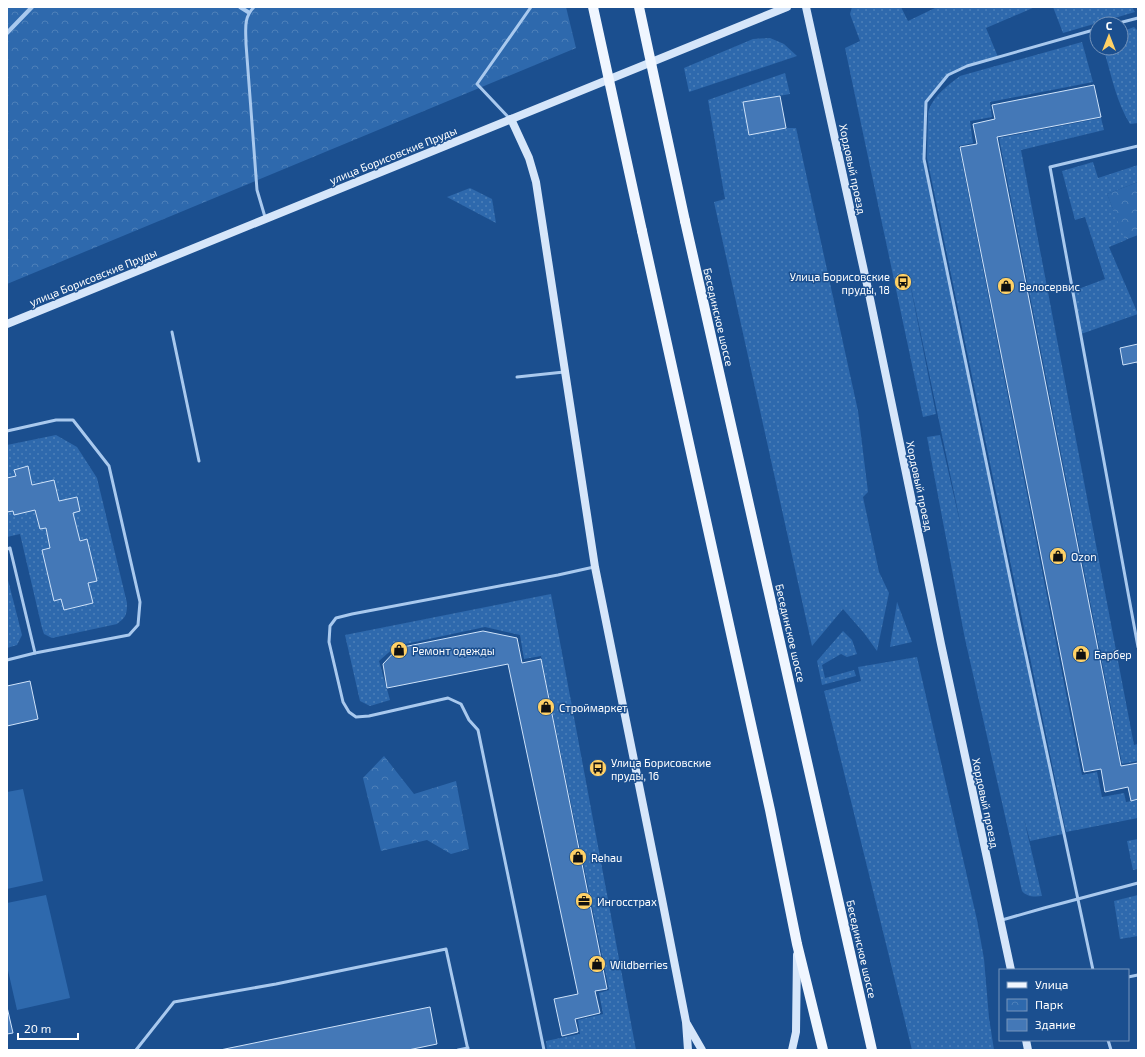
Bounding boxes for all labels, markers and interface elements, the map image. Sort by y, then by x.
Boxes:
north arrow [1089,16,1129,56]
text: С [1106,19,1113,32]
street label: улица Борисовские Пруды [327,123,459,187]
street label: Хордовый проезд [837,123,869,216]
street label: улица Борисовские Пруды [27,245,159,309]
street label: Бесединское шоссе [701,266,737,368]
place label: Улица Борисовские пруды, 18 [790,270,890,297]
bus stop icon: Улица Борисовские пруды, 18 [893,272,913,292]
shop icon: Велосервис [996,276,1016,296]
place label: Велосервис [1019,280,1080,293]
street label: Хордовый проезд [904,440,936,533]
shop icon: Ozon [1048,546,1068,566]
place label: Ozon [1071,550,1097,563]
street label: Бесединское шоссе [773,582,809,684]
shop icon: Ремонт одежды [389,640,409,660]
place label: Ремонт одежды [412,644,495,657]
shop icon: Барбер [1071,644,1091,664]
place label: Барбер [1094,648,1132,661]
shop icon: Строймаркет [536,697,556,717]
place label: Строймаркет [559,701,628,714]
place label: Улица Борисовские пруды, 16 [611,756,711,783]
street label: Хордовый проезд [970,757,1002,850]
bus stop icon: Улица Борисовские пруды, 16 [588,758,608,778]
shop icon: Rehau [568,847,588,867]
place label: Rehau [591,851,622,864]
office icon: Ингосстрах [574,891,594,911]
place label: Ингосстрах [597,895,657,908]
street label: Бесединское шоссе [844,898,880,1000]
shop icon: Wildberries [587,954,607,974]
place label: Wildberries [610,958,668,971]
legend [999,969,1129,1041]
text: Улица [1035,977,1068,991]
text: Парк [1035,997,1064,1011]
scale bar [18,1015,78,1041]
text: Здание [1035,1017,1076,1031]
text: 20 m [24,1021,51,1035]

